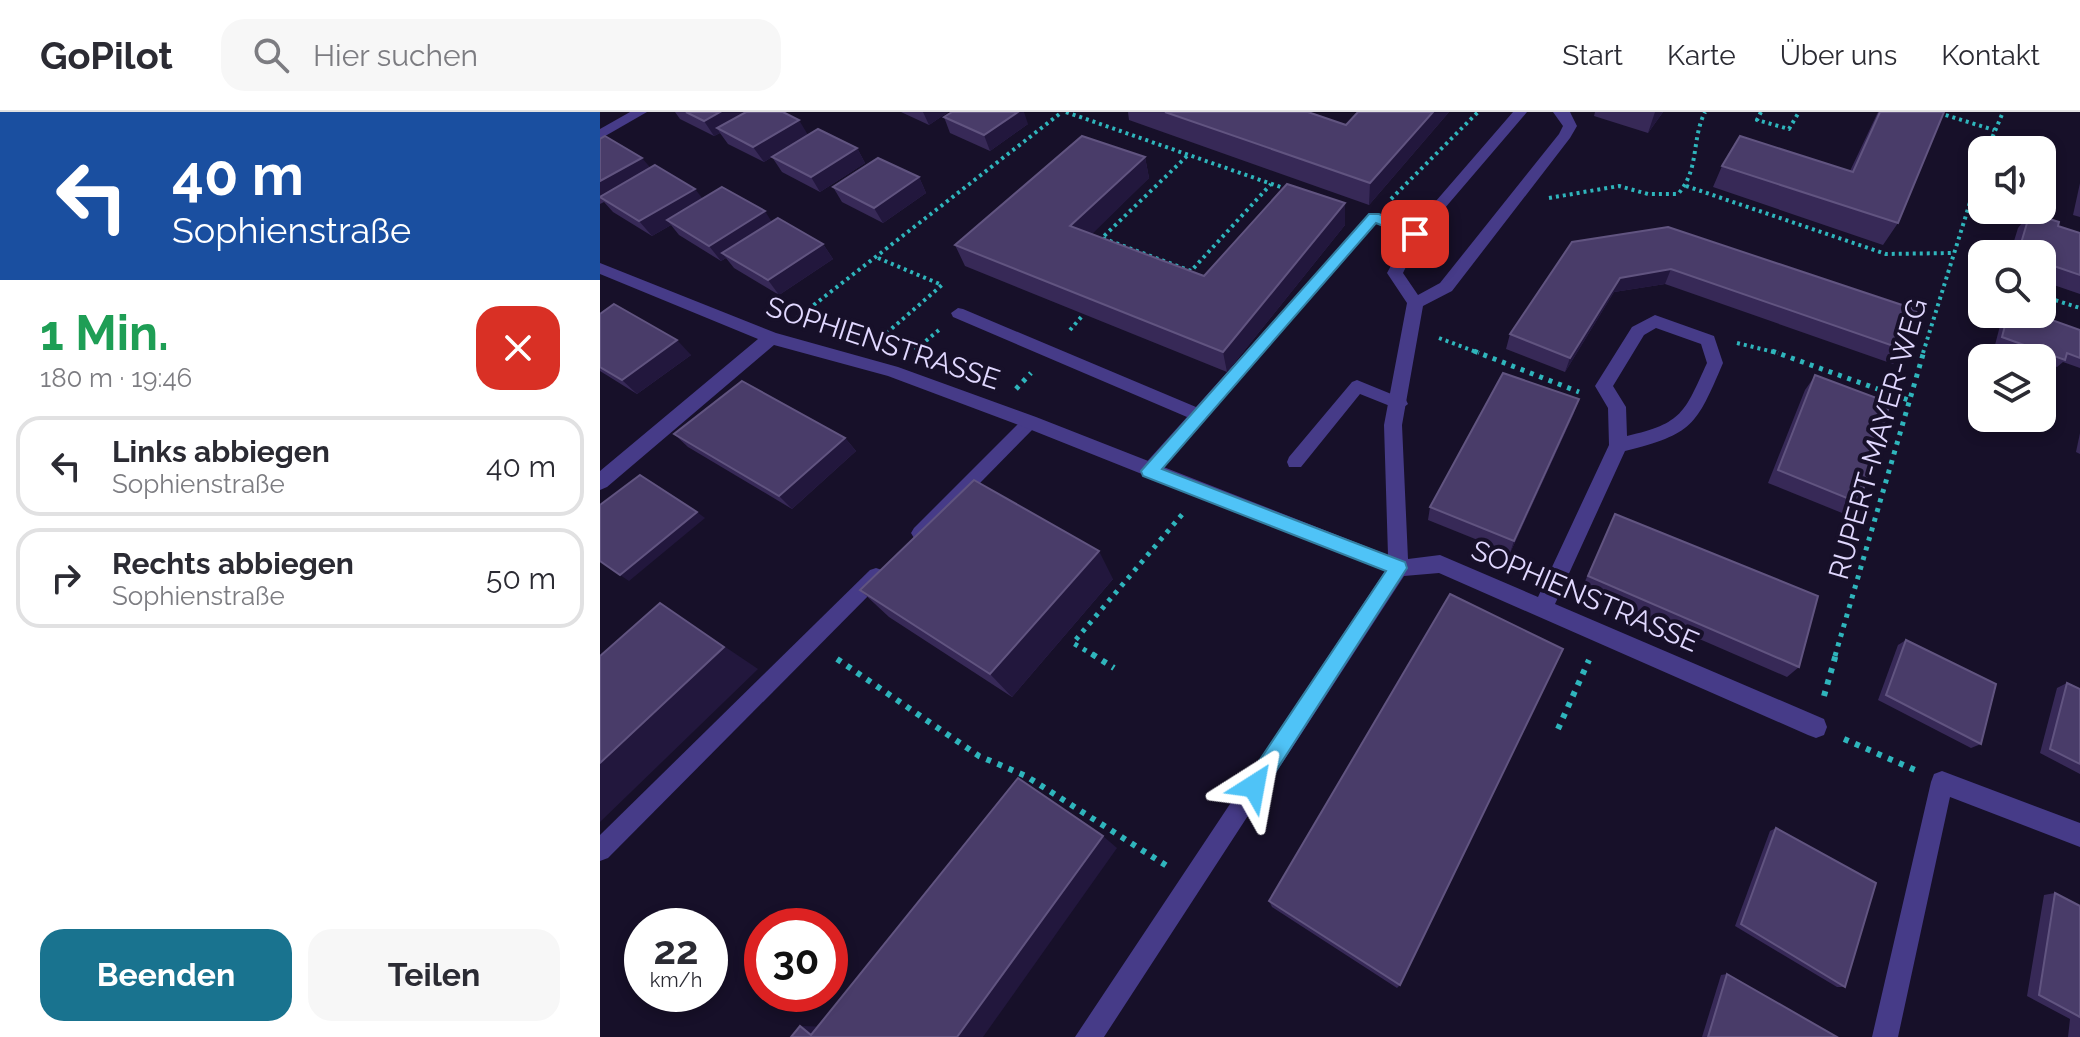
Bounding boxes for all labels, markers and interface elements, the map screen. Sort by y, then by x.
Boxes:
search box [221,19,781,91]
text: GoPilot [40,33,173,78]
icon: search [249,33,293,77]
text: Hier suchen [313,38,478,73]
text: Start [1562,39,1623,72]
text: Karte [1667,39,1736,72]
text: Über uns [1780,39,1897,72]
text: Kontakt [1941,39,2040,72]
map controls [1968,136,2056,432]
button: sound [1968,136,2056,224]
text: 40 m [172,142,304,208]
icon: left [40,144,144,248]
pin [1381,200,1449,268]
text: Sophienstraße [172,209,411,251]
icon: arrive [1393,212,1437,256]
button: search [1968,240,2056,328]
street label: SOPHIENSTRASSE [762,290,1004,396]
street label: RUPERT-MAYER-WEG [1822,295,1934,583]
text: 1 Min. [40,305,169,361]
button: close [476,306,560,390]
button: layers [1968,344,2056,432]
text: 180 m · 19:46 [40,363,192,393]
text: Links abbiegen [112,434,330,469]
icon: left [44,444,88,488]
text: 40 m [486,449,556,484]
text: Sophienstraße [112,469,285,499]
street label: SOPHIENSTRASSE [1466,533,1704,659]
text: Rechts abbiegen [112,546,354,581]
icon: right [44,556,88,600]
text: 50 m [486,561,556,596]
text: Sophienstraße [112,581,285,611]
position arrow [1212,744,1296,828]
speed limit sign: 30 [744,908,848,1012]
text: 22 [653,926,699,973]
button: Beenden [40,929,292,1021]
button: Teilen [308,929,560,1021]
text: km/h [650,968,702,992]

